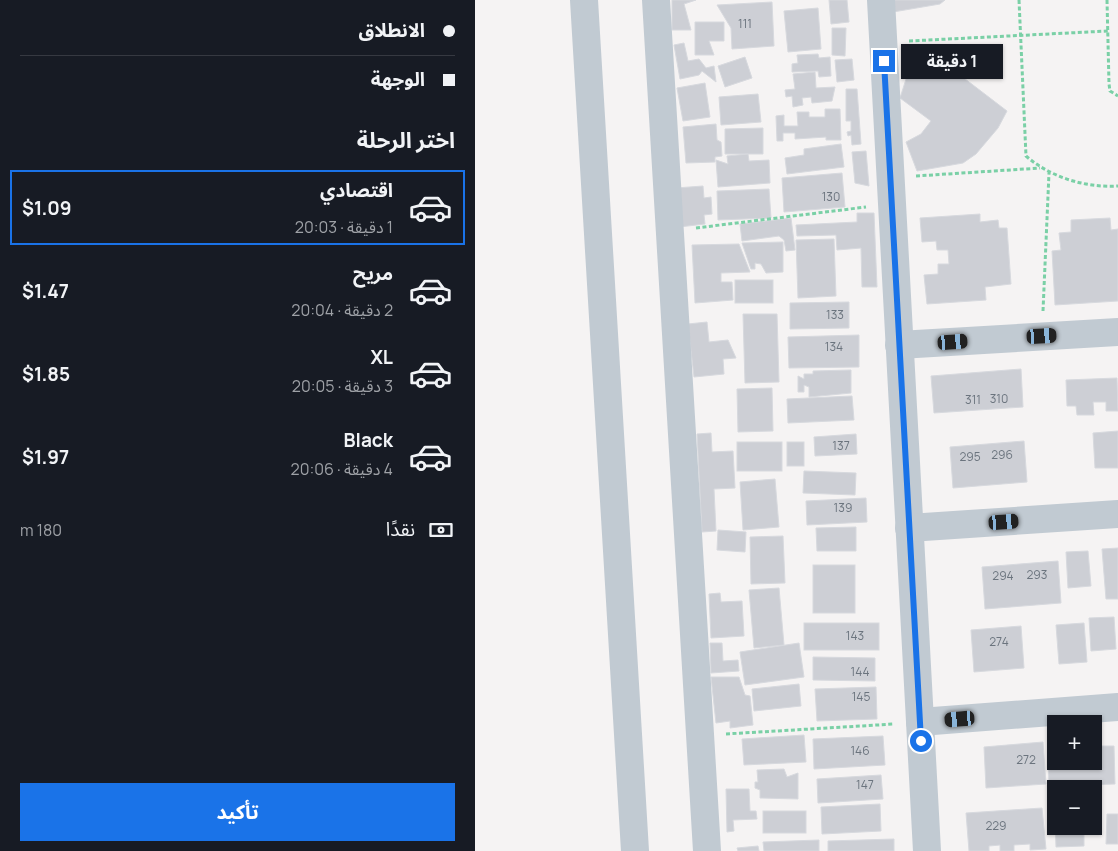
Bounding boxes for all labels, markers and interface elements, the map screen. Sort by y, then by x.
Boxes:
house number: 111 [738,15,752,32]
text: الانطلاق [359,17,425,43]
callout: 1 دقيقة [901,44,1004,78]
route end [873,50,895,72]
text: 1 دقيقة [927,50,977,72]
text: الوجهة [371,66,425,92]
text: اختر الرحلة [357,125,455,155]
text: اقتصادي [320,177,393,203]
icon: car [408,185,453,230]
house number: 130 [822,188,840,205]
text: $1.09 [22,195,72,221]
text: 1 دقيقة · 20:03 [295,216,393,238]
text: مريح [353,260,393,286]
icon: car [408,268,453,313]
text: $1.47 [22,278,69,304]
text: 2 دقيقة · 20:04 [291,299,393,321]
house number: 133 [826,306,844,323]
car [1026,328,1057,344]
car [937,333,968,351]
house number: 134 [825,338,843,355]
text: XL [370,344,393,370]
icon: car [408,351,453,396]
text: $1.85 [22,361,70,387]
text: 3 دقيقة · 20:05 [292,375,393,397]
house number: 310 [990,390,1008,407]
house number: 311 [965,391,981,408]
text: Black [344,427,393,453]
icon: car [408,434,453,479]
house number: 137 [832,437,850,454]
text: $1.97 [22,444,69,470]
house number: 296 [991,446,1013,463]
house number: 295 [959,448,981,465]
text: 4 دقيقة · 20:06 [291,458,393,480]
house number: 139 [834,499,852,516]
car [988,513,1019,531]
text: نقدًا [386,516,415,542]
icon: cash [427,516,455,544]
text: 180 m [20,519,62,541]
house number: 293 [1027,566,1047,583]
house number: 294 [992,567,1014,584]
house number: 143 [846,627,864,644]
house number: 274 [989,633,1009,650]
house number: 144 [851,663,869,680]
house number: 145 [852,688,870,705]
car [944,710,975,728]
map controls [1047,715,1102,835]
button: + [1047,715,1102,770]
route start [910,730,932,752]
house number: 146 [850,742,870,759]
house number: 272 [1016,751,1036,768]
house number: 147 [856,776,874,793]
button: − [1047,780,1102,835]
button: تأكيد [20,783,455,841]
house number: 229 [985,817,1007,834]

